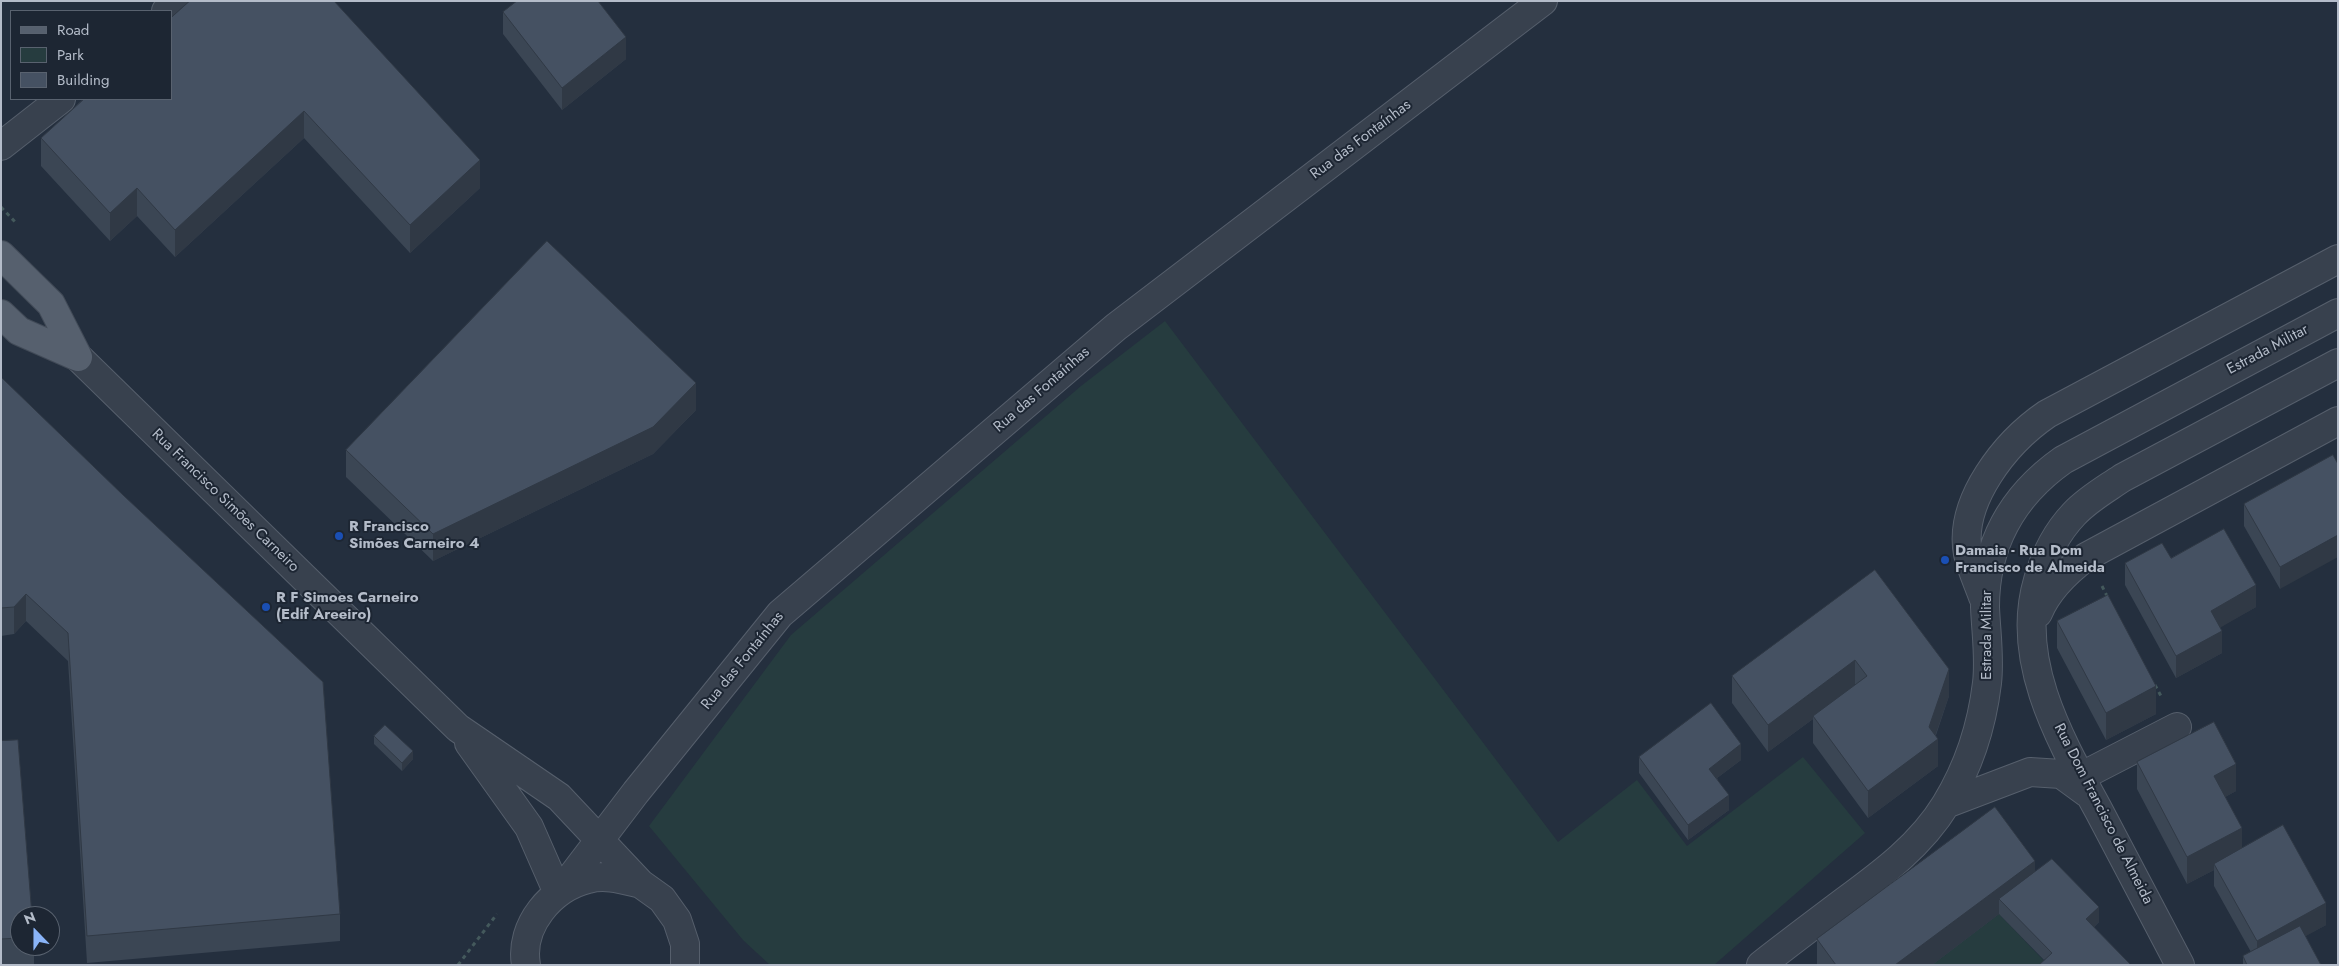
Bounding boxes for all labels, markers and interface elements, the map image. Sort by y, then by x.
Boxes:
legend [10,10,172,100]
text: Road [57,19,89,41]
text: Park [57,44,84,66]
text: Building [57,69,109,91]
street label: Rua das Fontaínhas [1307,96,1415,184]
street label: Estrada Militar [2224,321,2312,379]
street label: Rua das Fontaínhas [990,343,1094,437]
street label: Rua Francisco Simões Carneiro [148,426,302,576]
place label: R Francisco Simões Carneiro 4 [349,518,479,553]
marker: R Francisco Simões Carneiro 4 [333,530,345,542]
place label: Damaia - Rua Dom Francisco de Almeida [1955,542,2105,577]
marker: Damaia - Rua Dom Francisco de Almeida [1939,554,1951,566]
place label: R F Simoes Carneiro (Edif Areeiro) [276,589,419,624]
street label: Estrada Militar [1978,590,1996,680]
marker: R F Simoes Carneiro (Edif Areeiro) [260,601,272,613]
street label: Rua das Fontaínhas [698,608,788,714]
street label: Rua Dom Francisco de Almeida [2050,721,2156,907]
north arrow [10,906,60,956]
text: N [21,907,39,929]

